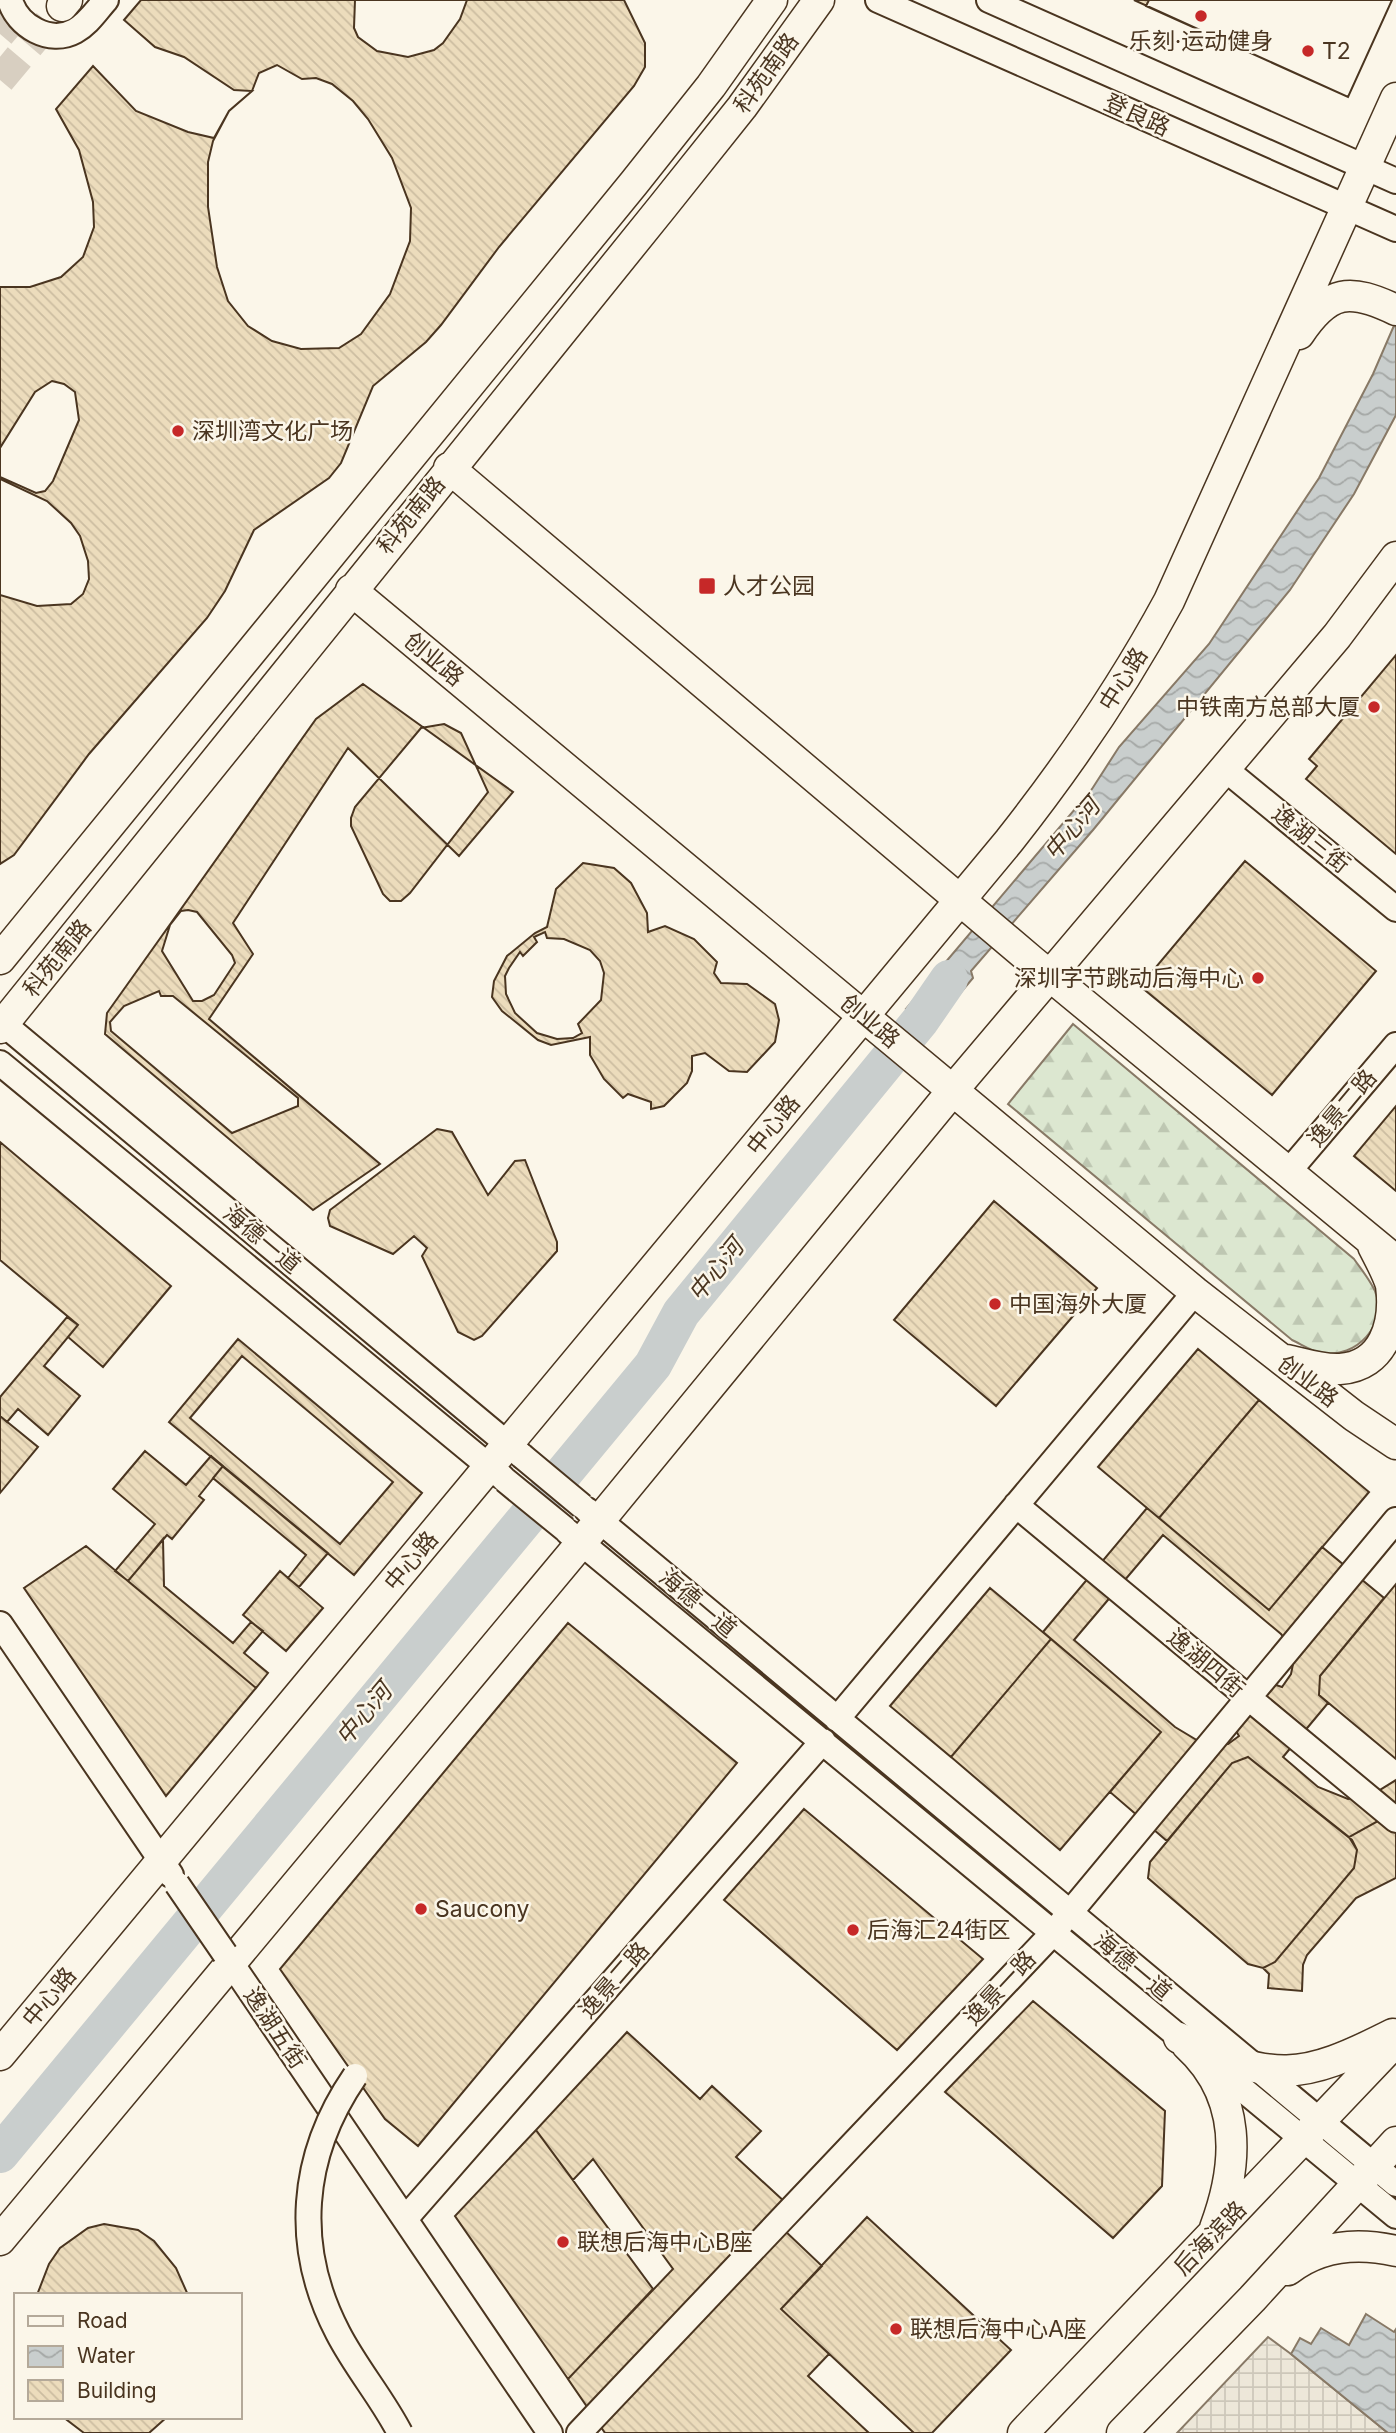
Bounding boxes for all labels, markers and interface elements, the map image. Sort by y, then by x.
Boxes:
marker: 乐刻·运动健身 [1193,8,1209,24]
place label: 乐刻·运动健身 [1129,27,1273,55]
street label: 科苑南路 [728,28,804,118]
place label: T2 [1322,37,1351,65]
marker: T2 [1300,43,1316,59]
street label: 登良路 [1100,88,1174,142]
place label: 深圳湾文化广场 [192,417,353,445]
marker: 深圳湾文化广场 [170,423,186,439]
street label: 科苑南路 [371,470,451,560]
place label: 人才公园 [723,572,815,600]
marker: 人才公园 [697,576,717,596]
street label: 创业路 [399,626,469,692]
street label: 中心路 [1093,642,1153,716]
place label: 中铁南方总部大厦 [1176,693,1360,721]
marker: 中铁南方总部大厦 [1366,699,1382,715]
water label: 中心河 [1037,789,1108,866]
street label: 逸湖三街 [1266,799,1356,879]
street label: 科苑南路 [17,913,97,1003]
place label: 深圳字节跳动后海中心 [1014,964,1244,992]
marker: 深圳字节跳动后海中心 [1250,970,1266,986]
street label: 创业路 [835,988,905,1054]
street label: 逸景二路 [1302,1064,1382,1152]
street label: 中心路 [740,1089,806,1161]
street label: 海德一道 [218,1199,306,1279]
water label: 中心河 [682,1229,752,1307]
place label: 中国海外大厦 [1009,1290,1147,1318]
marker: 中国海外大厦 [987,1296,1003,1312]
street label: 创业路 [1272,1349,1344,1413]
street label: 中心路 [378,1526,444,1596]
street label: 海德一道 [654,1563,742,1643]
street label: 逸湖四街 [1162,1623,1250,1703]
water label: 中心河 [329,1674,400,1751]
place label: Saucony [435,1895,529,1923]
marker: Saucony [413,1901,429,1917]
place label: 后海汇24街区 [867,1916,1011,1944]
marker: 后海汇24街区 [845,1922,861,1938]
street label: 海德一道 [1089,1926,1177,2006]
street label: 逸景二路 [573,1936,655,2024]
street label: 逸景一路 [958,1945,1042,2031]
street label: 中心路 [16,1962,82,2032]
street label: 逸湖五街 [238,1982,312,2074]
street label: 后海滨路 [1168,2195,1252,2281]
place label: 联想后海中心B座 [577,2228,753,2256]
marker: 联想后海中心B座 [555,2234,571,2250]
legend [14,2293,242,2419]
text: Road [77,2308,128,2333]
place label: 联想后海中心A座 [910,2315,1087,2343]
marker: 联想后海中心A座 [888,2321,904,2337]
text: Water [77,2343,135,2368]
text: Building [77,2378,157,2403]

